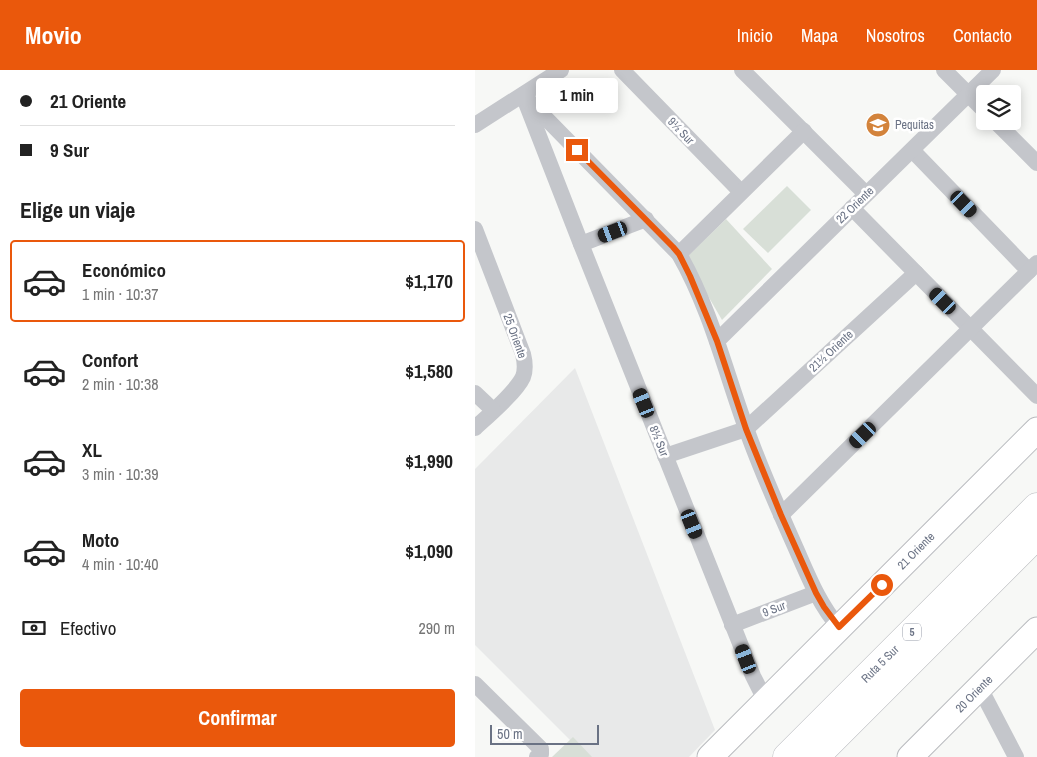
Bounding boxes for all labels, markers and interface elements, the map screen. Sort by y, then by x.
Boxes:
text: Movio [25,19,82,51]
text: Inicio [737,23,773,48]
text: Mapa [801,23,838,48]
text: Nosotros [866,23,925,48]
text: Contacto [953,23,1012,48]
callout: 1 min [536,78,618,112]
text: 1 min [560,84,594,106]
map controls [976,85,1021,130]
button: layers [976,85,1021,130]
text: 21 Oriente [50,88,126,114]
school or university icon: Pequitas [865,112,891,138]
street label: 9½ Sur [664,114,698,148]
place label: Pequitas [895,117,934,133]
text: 9 Sur [50,137,89,163]
route end [566,139,588,161]
street label: 22 Oriente [833,183,877,227]
car [948,188,979,220]
text: Elige un viaje [20,195,135,225]
car [596,220,629,244]
text: Económico [82,257,166,283]
icon: car [22,259,67,304]
text: $1,170 [405,268,453,294]
text: 1 min · 10:37 [82,283,159,305]
car [927,285,958,317]
street label: 25 Oriente [500,311,530,361]
street label: 21½ Oriente [806,326,856,376]
text: Confort [82,347,138,373]
icon: car [22,349,67,394]
text: $1,580 [405,358,453,384]
text: 2 min · 10:38 [82,373,159,395]
car [631,386,656,420]
car [847,419,879,451]
street label: 8½ Sur [646,423,673,459]
text: XL [82,437,102,463]
icon: car [22,439,67,484]
text: $1,990 [405,448,453,474]
text: 3 min · 10:39 [82,463,159,485]
car [679,507,704,541]
text: Moto [82,527,119,553]
icon: car [22,529,67,574]
street label: 21 Oriente [894,529,938,573]
text: $1,090 [405,538,453,564]
text: 4 min · 10:40 [82,553,159,575]
route start [871,574,893,596]
street label: 9 Sur [760,597,789,621]
icon: cash [20,614,48,642]
text: Efectivo [60,615,116,641]
text: 290 m [419,617,455,639]
road number: 5 [903,624,921,640]
street label: Ruta 5 Sur [858,641,903,686]
car [733,642,758,676]
street label: 20 Oriente [952,672,996,716]
button: Confirmar [20,689,455,747]
scale bar [490,722,599,745]
text: 50 m [497,725,523,743]

